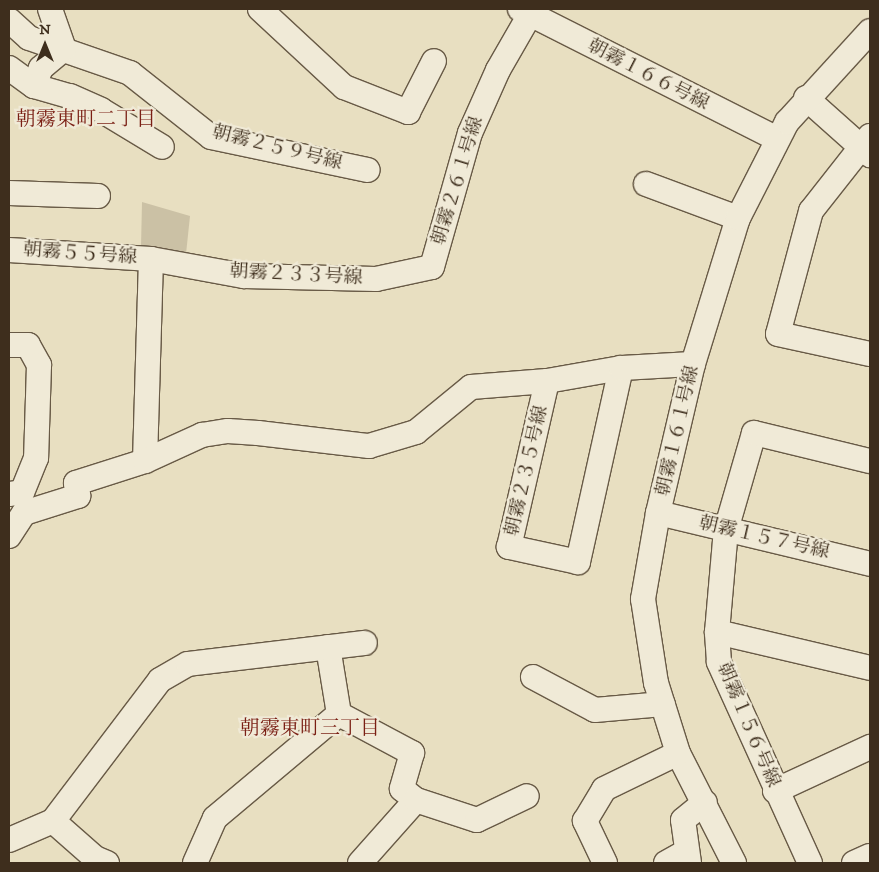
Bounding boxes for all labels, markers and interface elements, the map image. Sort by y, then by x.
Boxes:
north arrow [20,20,70,70]
text: N [39,21,51,39]
street label: 朝霧１６６号線 [584,35,712,115]
district label: 朝霧東町二丁目 [16,107,156,131]
street label: 朝霧２６１号線 [428,114,488,248]
street label: 朝霧２５９号線 [210,121,344,175]
street label: 朝霧５５号線 [22,239,138,269]
street label: 朝霧２３３号線 [229,260,363,290]
street label: 朝霧１６１号線 [652,364,704,498]
street label: 朝霧２３５号線 [501,404,553,538]
street label: 朝霧１５７号線 [697,512,831,564]
street label: 朝霧１５６号線 [712,659,784,791]
district label: 朝霧東町三丁目 [240,716,380,740]

